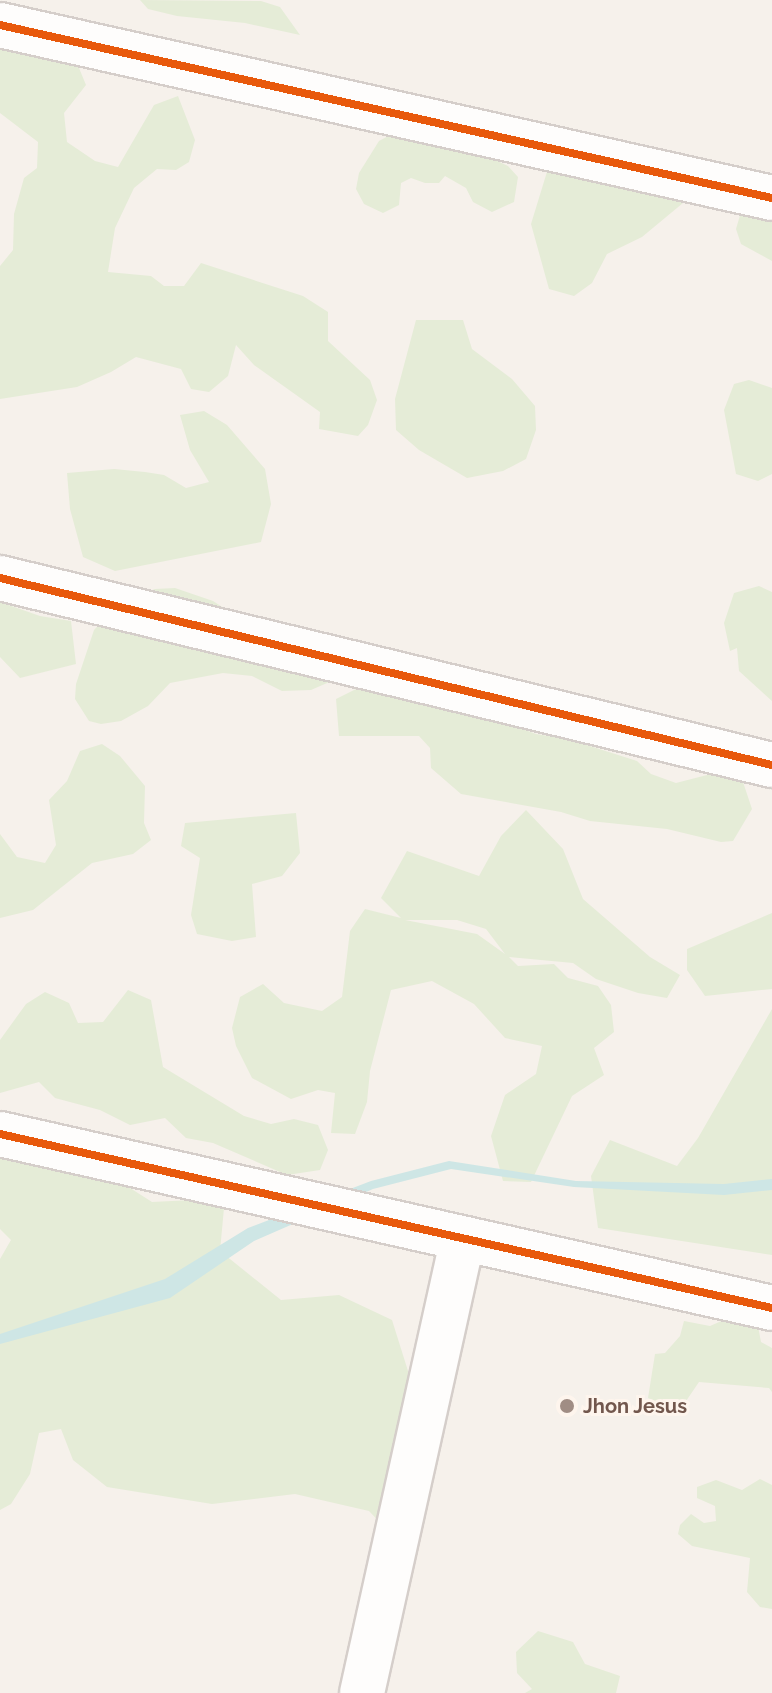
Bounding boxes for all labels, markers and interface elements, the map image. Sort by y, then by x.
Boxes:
place label: Jhon Jesus [583,1394,688,1418]
marker: Jhon Jesus [558,1397,576,1415]

